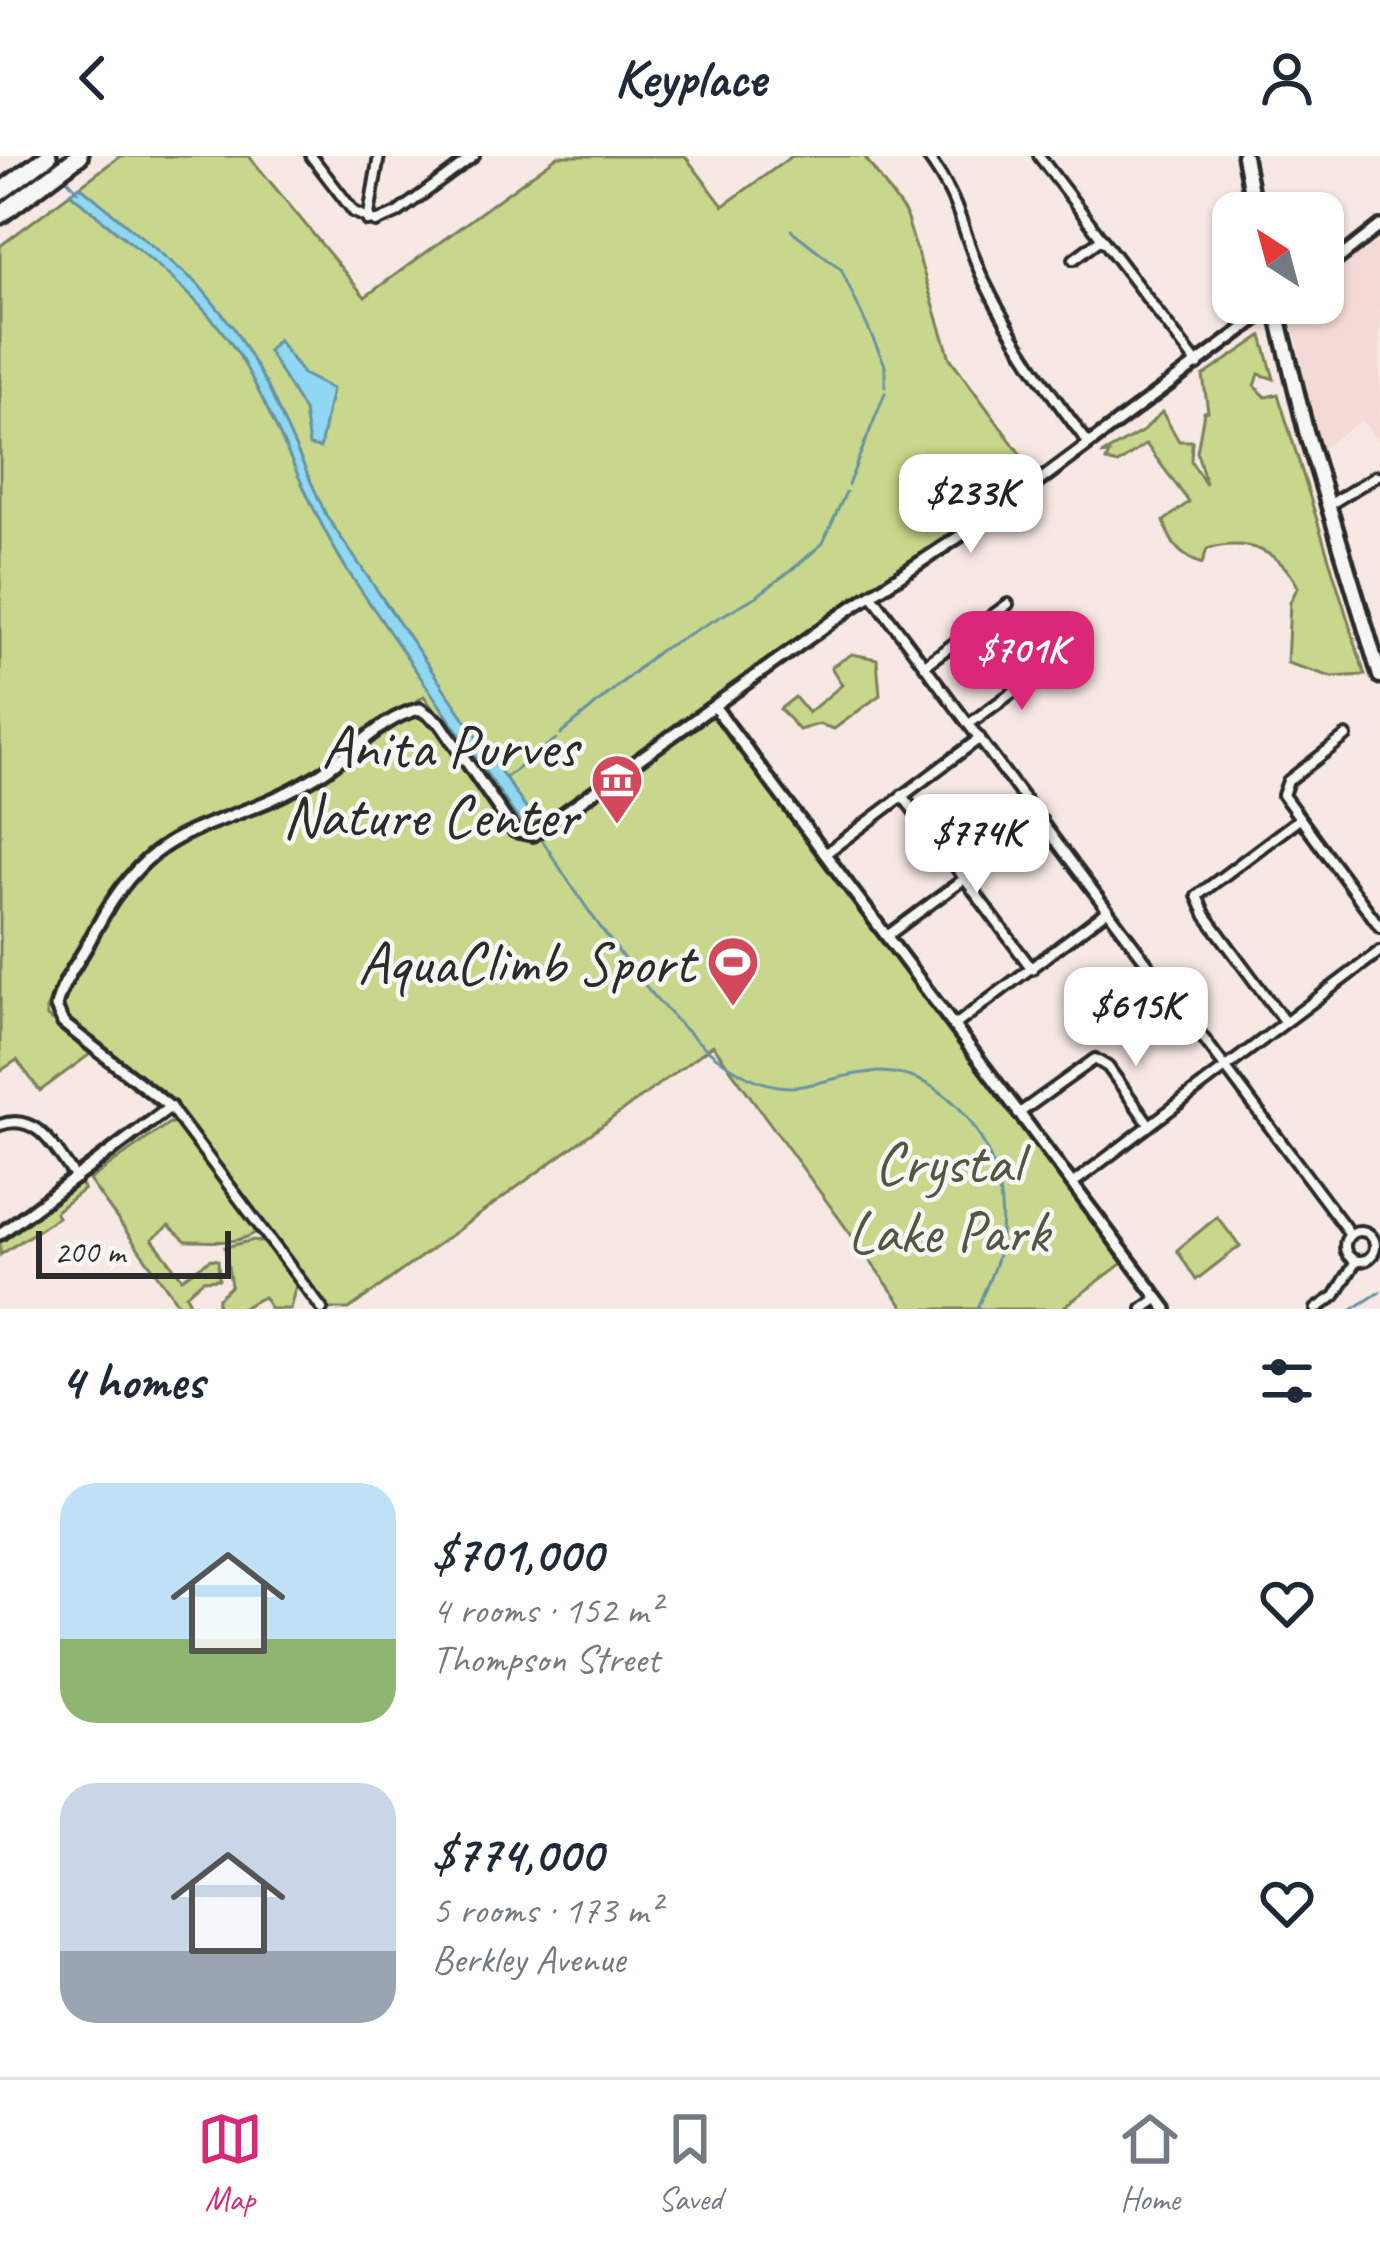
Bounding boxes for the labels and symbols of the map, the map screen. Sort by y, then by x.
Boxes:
north arrow [1212,192,1344,324]
pin: $233K [887,454,1055,556]
pin: $701K [938,611,1106,713]
place label: Anita Purves Nature Center [282,709,583,854]
museum icon: Anita Purves Nature Center [589,752,645,826]
pin: $774K [893,794,1061,896]
place label: AquaClimb Sport [358,925,699,1001]
sports icon: AquaClimb Sport [705,934,761,1008]
pin: $615K [1052,967,1220,1069]
park label: Crystal Lake Park [847,1125,1053,1270]
scale bar [36,1225,231,1278]

